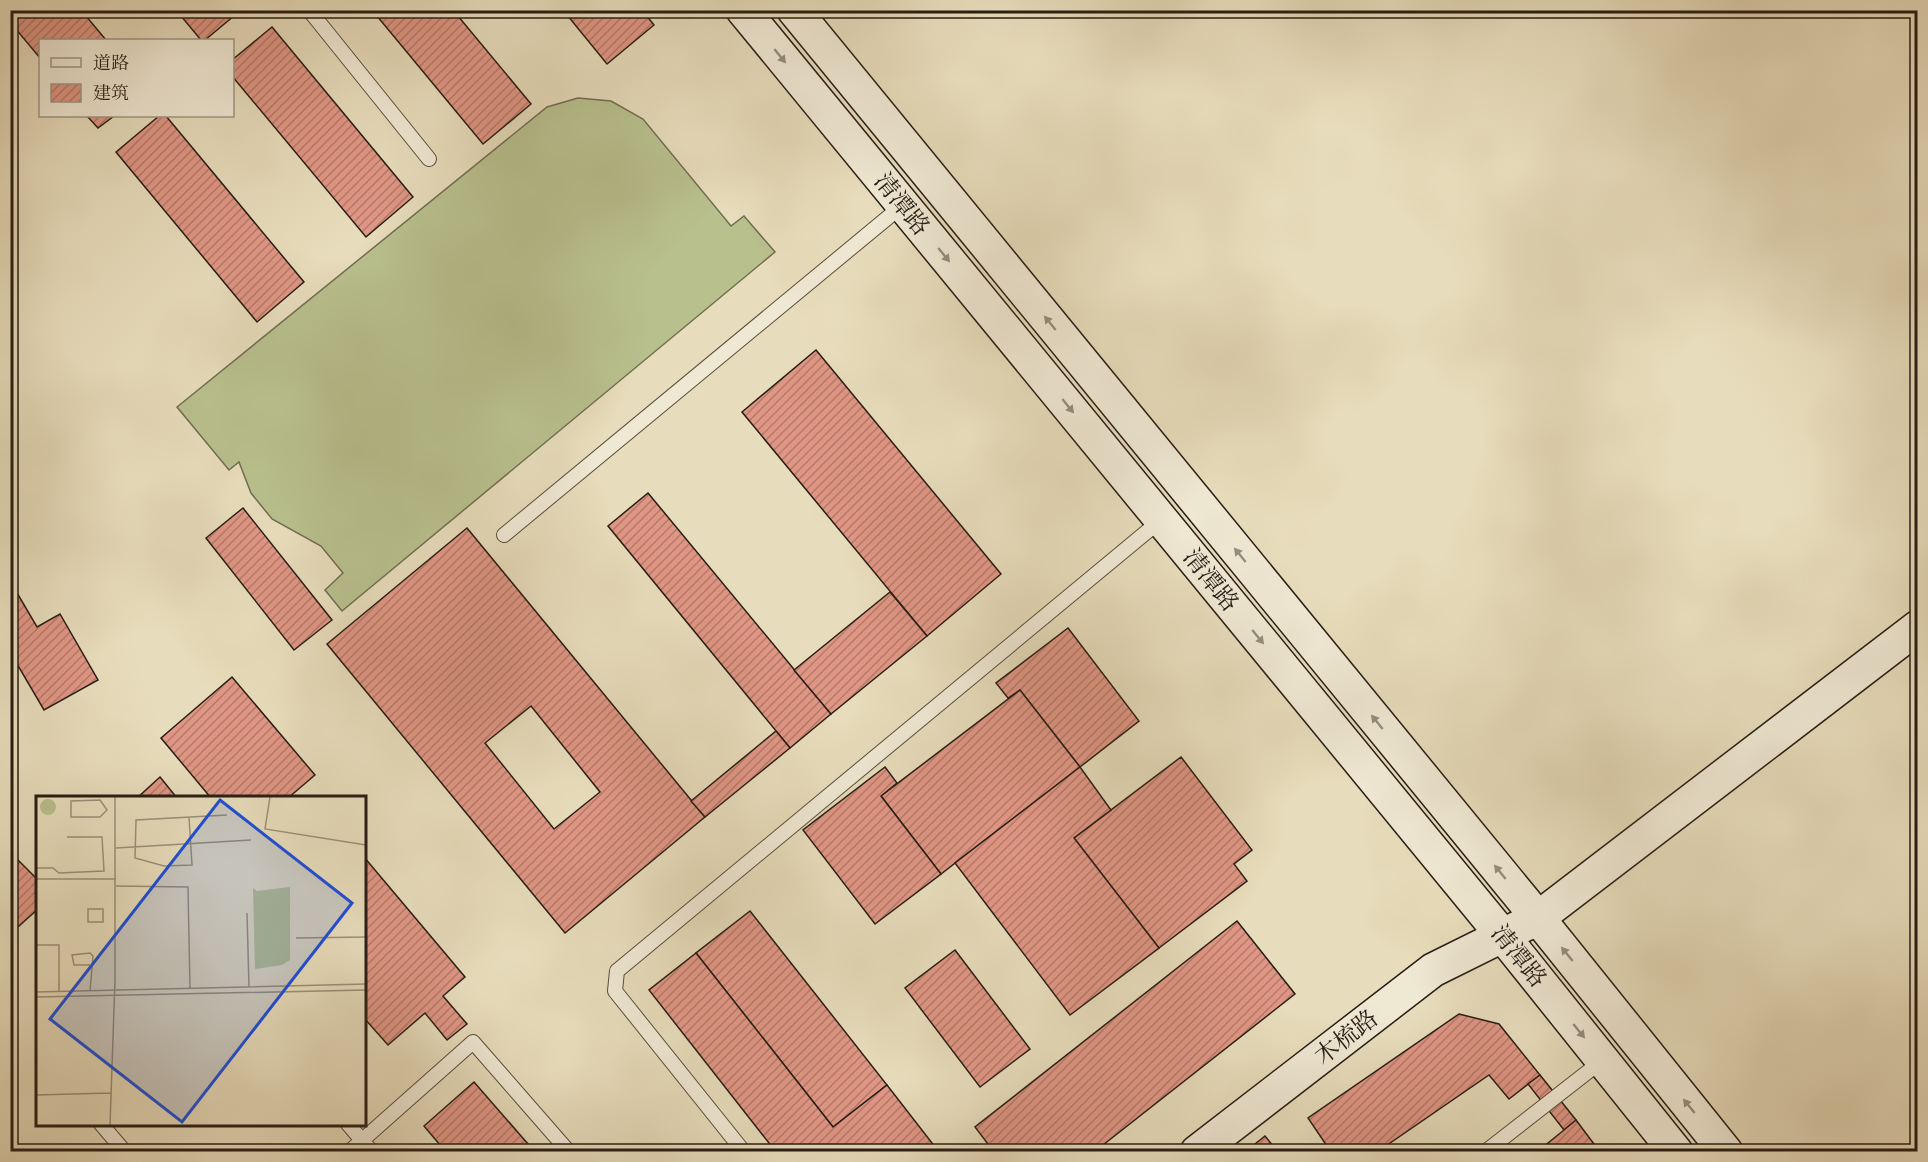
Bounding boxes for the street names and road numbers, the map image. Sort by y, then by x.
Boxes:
street label: 清潭路 [867,166,937,242]
street label: 清潭路 [1176,542,1246,618]
street label: 清潭路 [1484,918,1554,994]
street label: 木梳路 [1308,1002,1384,1072]

